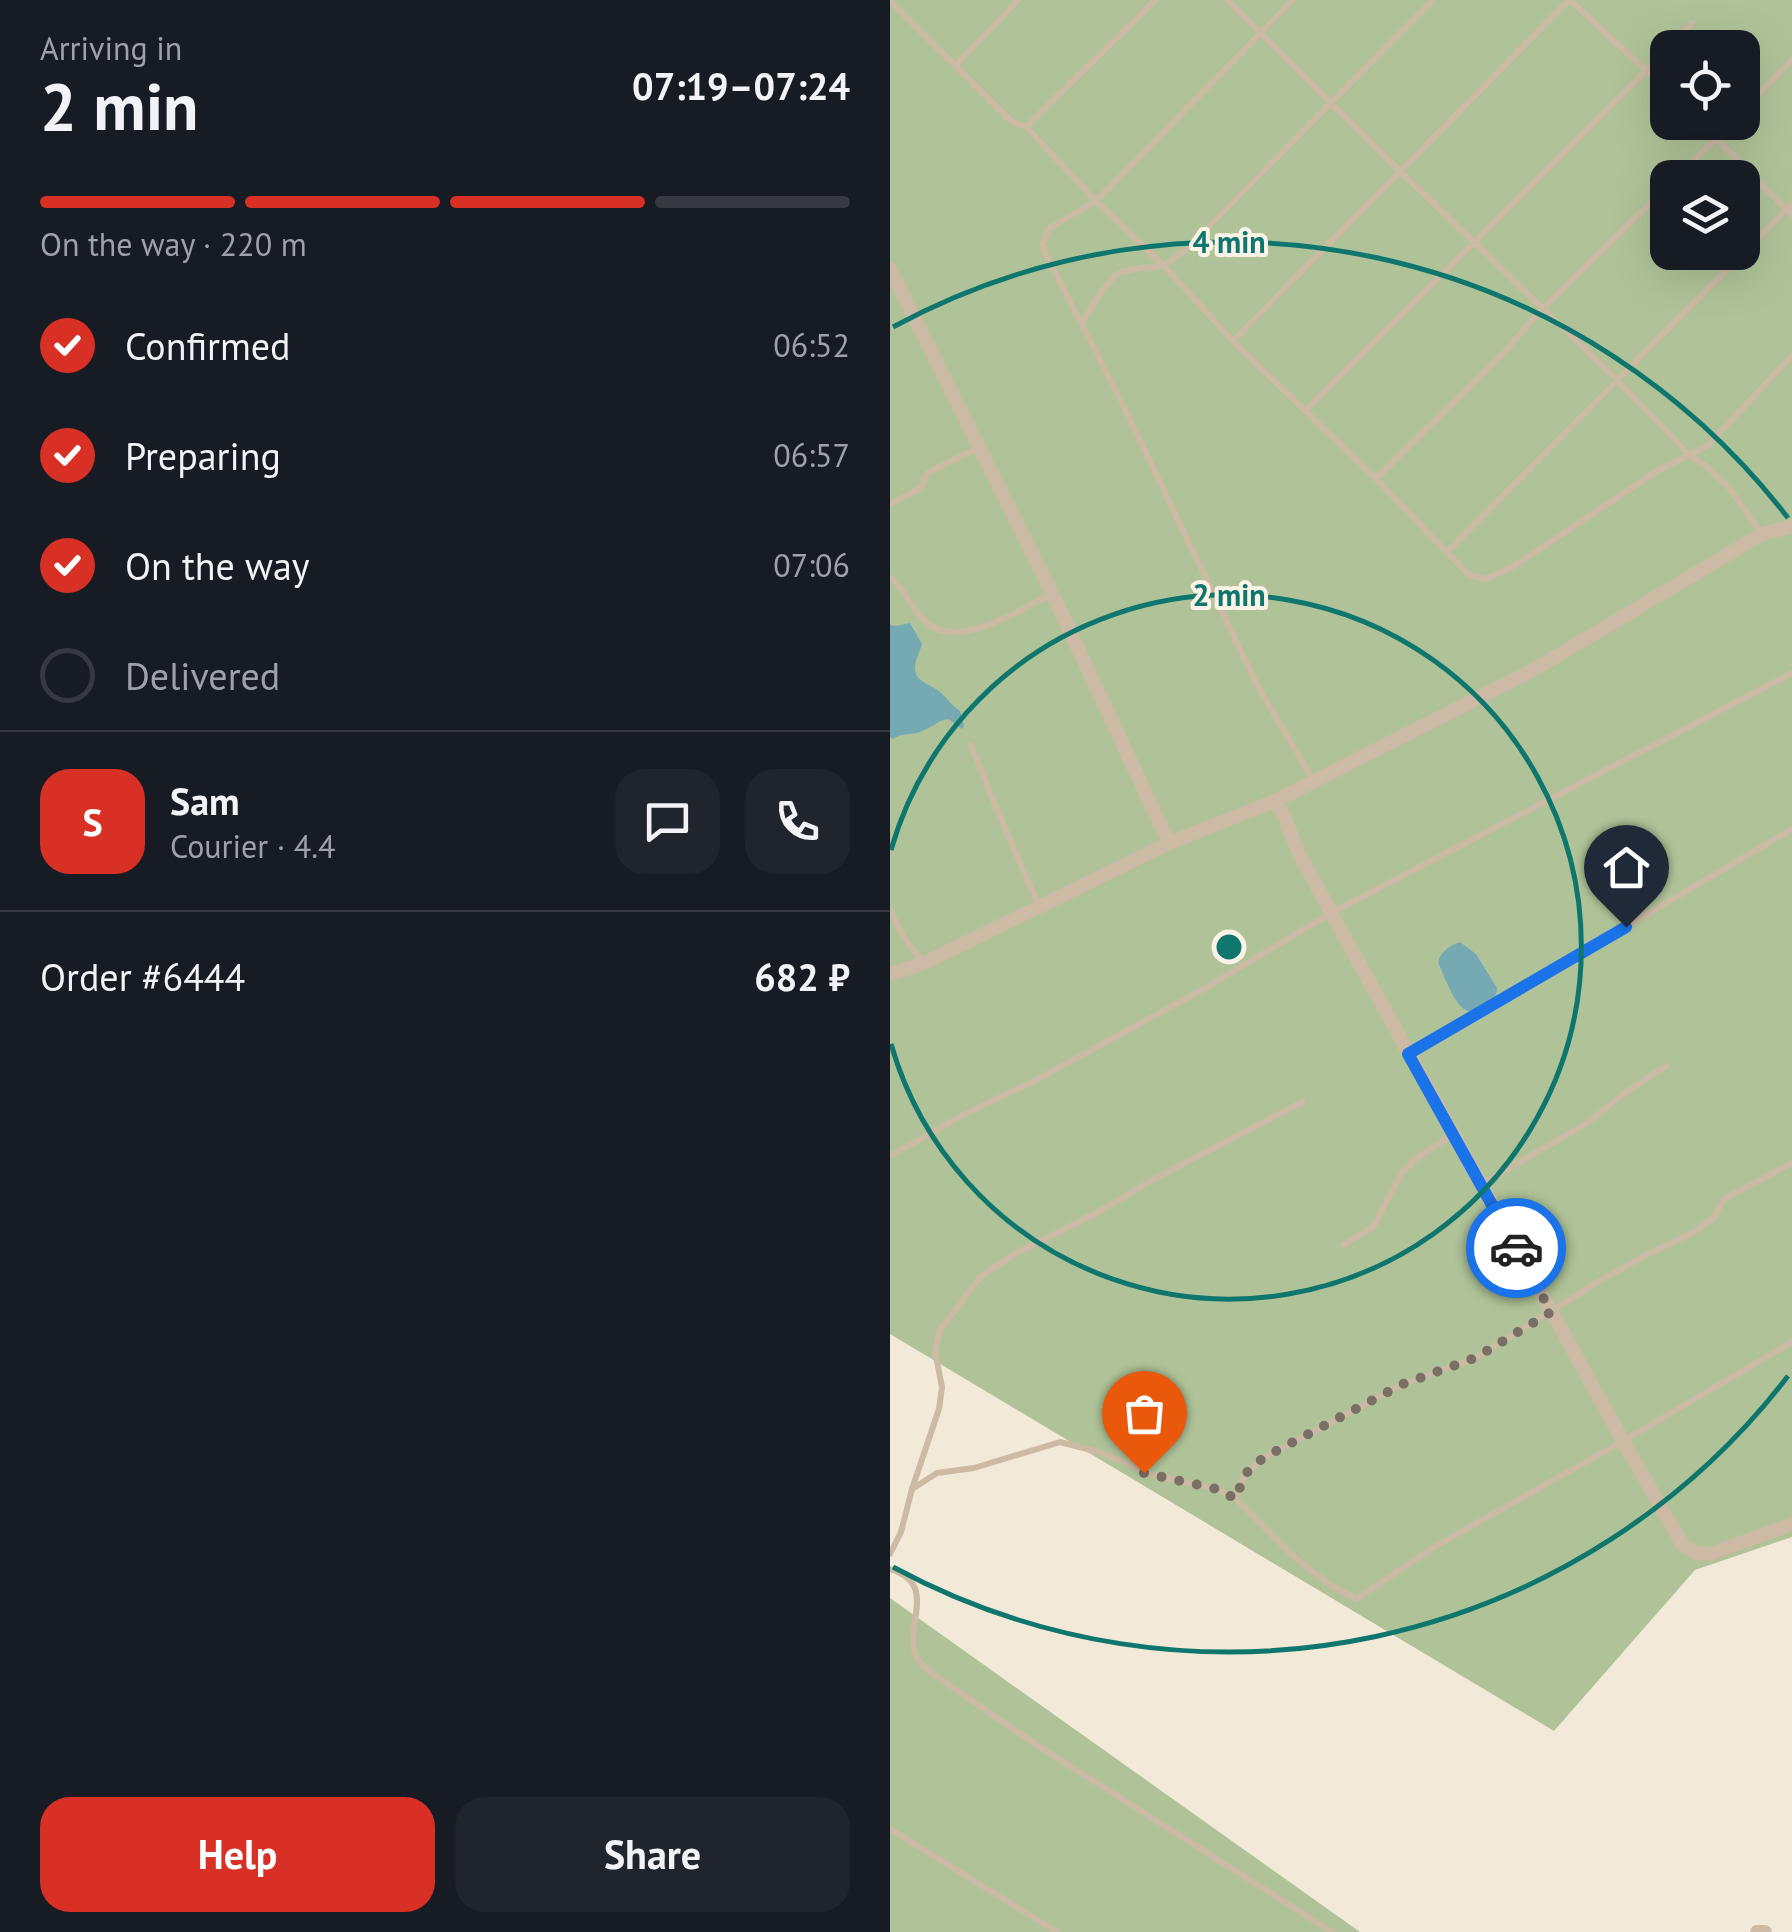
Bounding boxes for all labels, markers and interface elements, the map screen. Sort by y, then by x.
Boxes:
text: Arriving in [40,27,182,69]
map controls [1650,30,1760,270]
button: locate [1650,30,1760,140]
text: 07:19–07:24 [632,61,850,110]
text: 2 min [40,64,199,148]
button: layers [1650,160,1760,270]
text: 4 min [1192,222,1266,261]
text: On the way · 220 m [40,223,307,265]
icon: check [40,318,95,373]
text: Confirmed [125,321,291,370]
text: 06:52 [773,324,850,366]
icon: check [40,428,95,483]
text: Preparing [125,431,281,480]
text: 06:57 [773,434,850,476]
icon: check [40,538,95,593]
text: On the way [125,541,310,590]
text: 07:06 [773,544,850,586]
text: 2 min [1192,575,1266,614]
text: Delivered [125,651,280,700]
button: chat [615,769,720,874]
button: phone [745,769,850,874]
text: Sam [170,776,240,825]
text: S [82,797,103,846]
text: Courier · 4.4 [170,825,336,867]
pin [1584,825,1669,928]
icon: home [1599,840,1654,895]
centre of rings [1211,929,1247,965]
text: Order #6444 [40,952,245,1001]
text: 682 ₽ [754,952,850,1001]
courier [1466,1198,1566,1298]
icon: car [1489,1221,1544,1276]
pin [1102,1371,1187,1474]
icon: bag [1117,1386,1172,1441]
button: Help [40,1797,435,1912]
button: Share [455,1797,850,1912]

